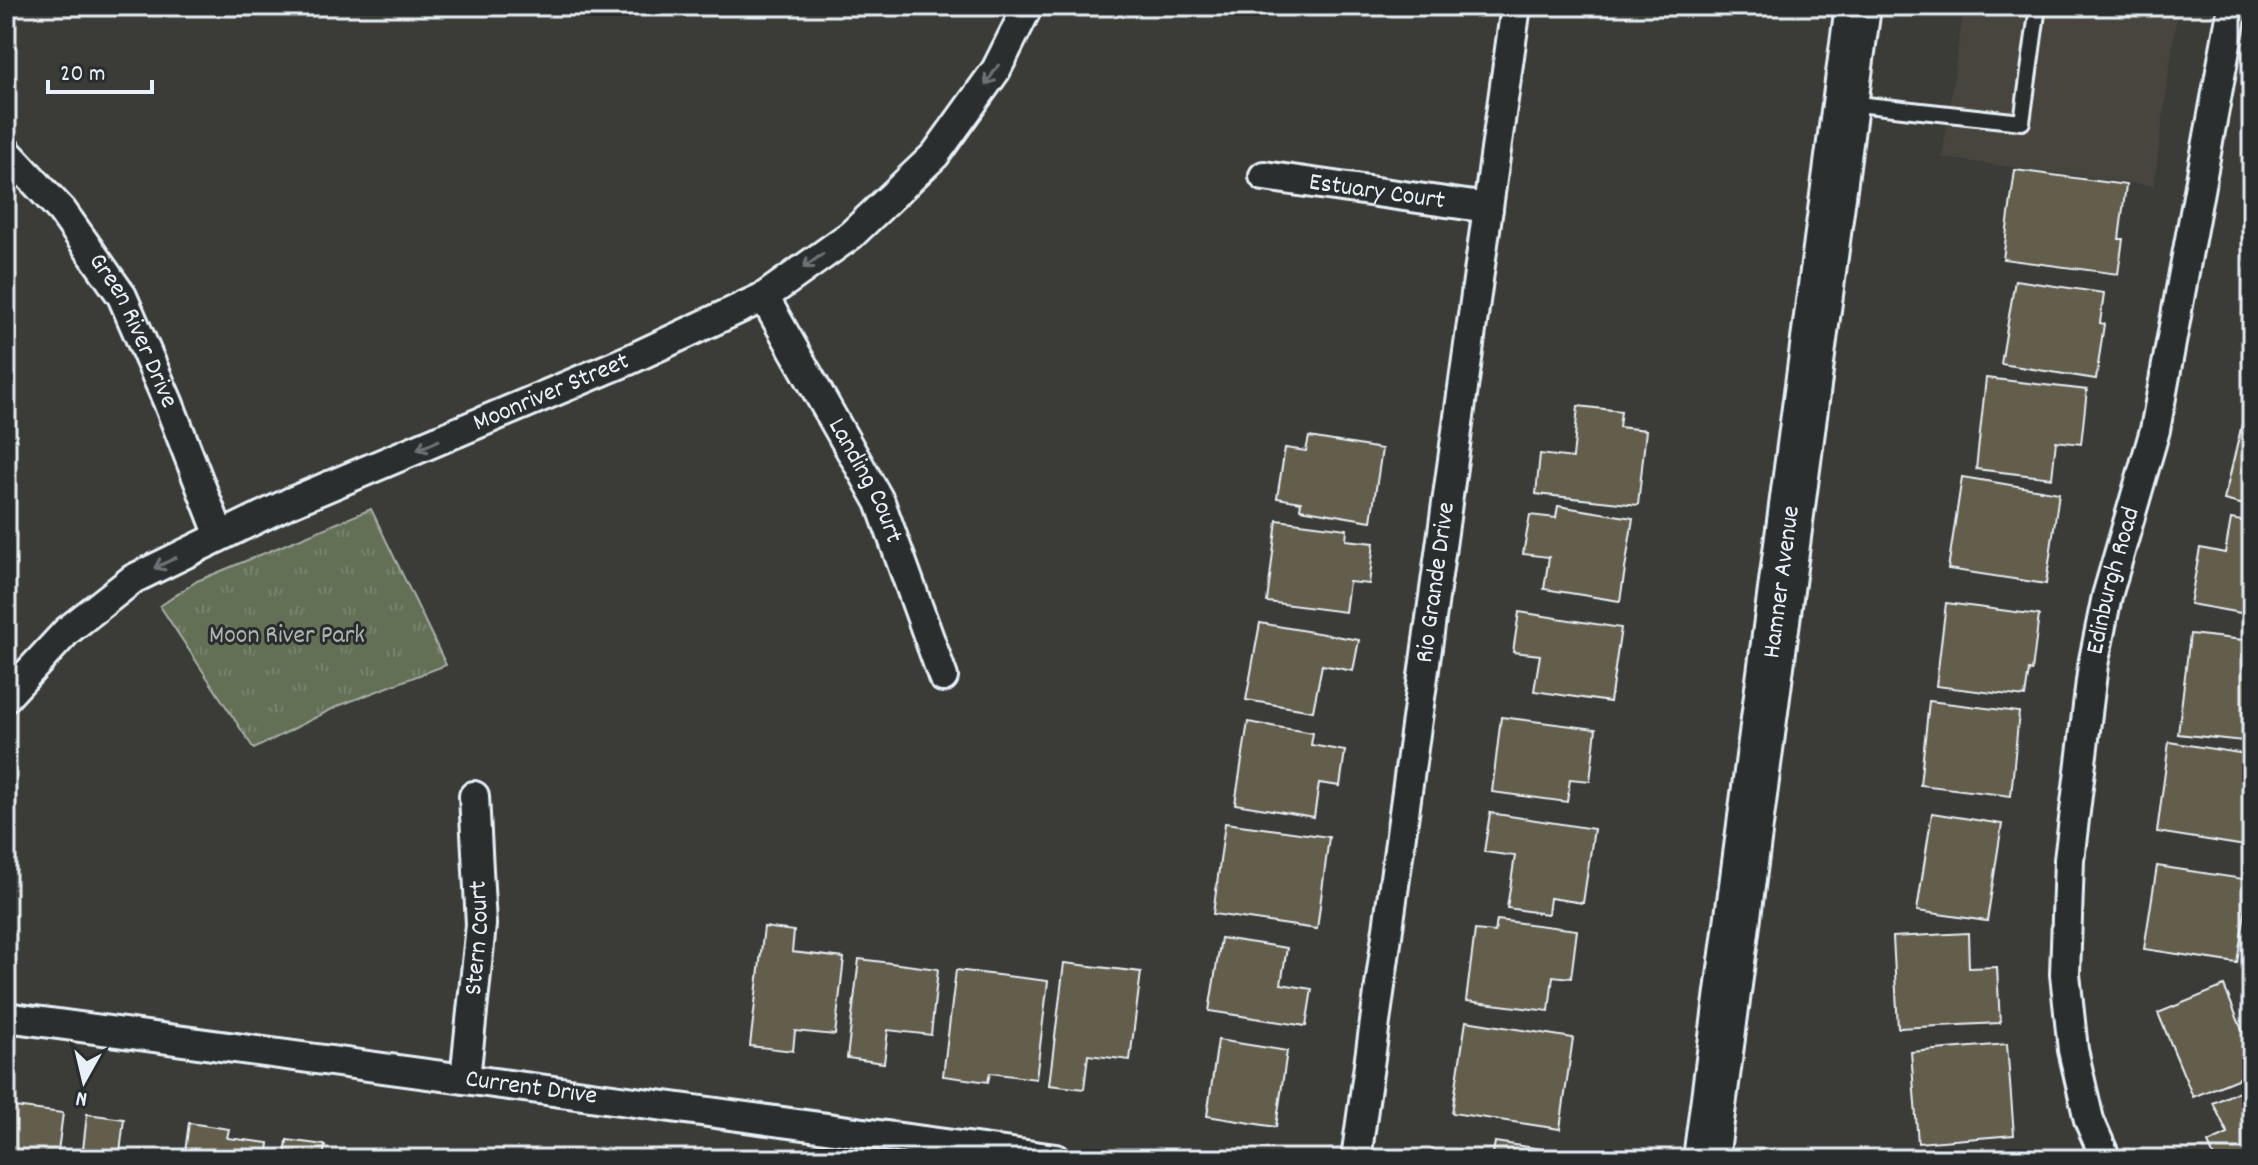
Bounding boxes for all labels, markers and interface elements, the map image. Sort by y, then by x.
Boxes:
scale bar [48,44,152,94]
text: 20 m [60,58,106,92]
one-way arrow [984,63,1000,86]
street label: Estuary Court [1306,164,1448,220]
street label: Green River Drive [79,246,187,414]
one-way arrow [803,253,825,270]
street label: Moonriver Street [468,343,635,442]
street label: Landing Court [818,411,912,549]
one-way arrow [416,438,441,453]
street label: Rio Grande Drive [1407,500,1465,665]
street label: Hamner Avenue [1754,503,1810,661]
street label: Edinburgh Road [2077,503,2150,658]
one-way arrow [154,556,178,571]
park label: Moon River Park [209,618,365,655]
street label: Stern Court [455,879,500,997]
north arrow [44,1041,124,1121]
street label: Current Drive [463,1061,599,1115]
text: N [74,1081,89,1113]

